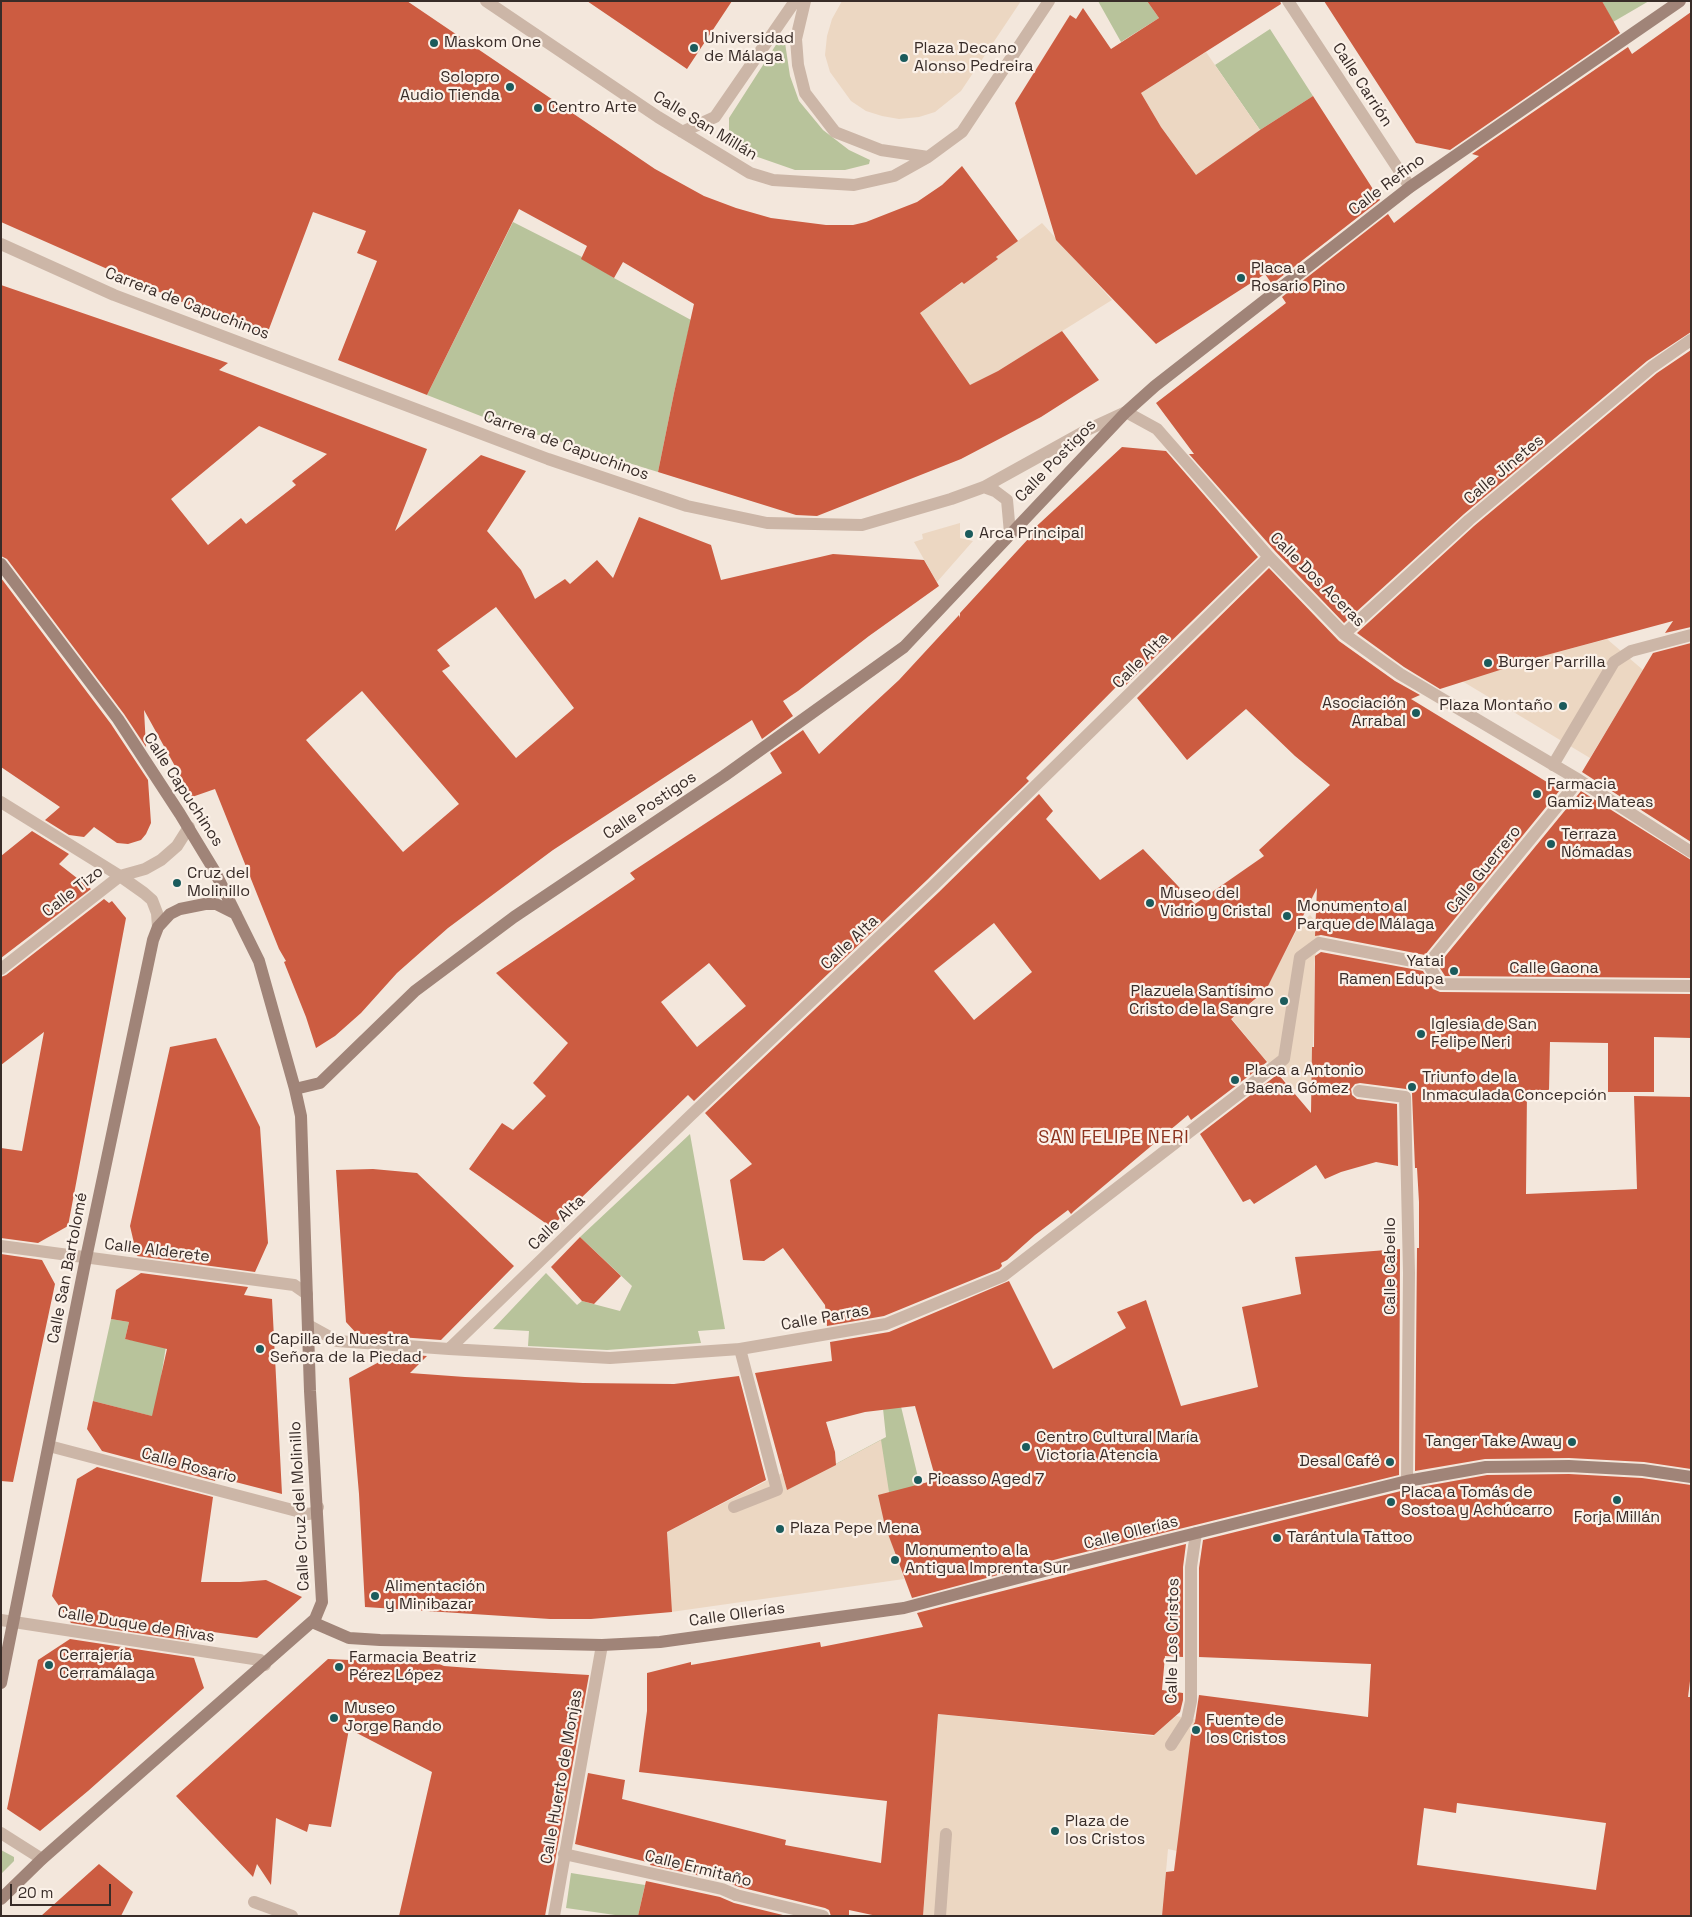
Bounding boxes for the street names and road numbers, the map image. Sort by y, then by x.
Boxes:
street label: Calle Carrión [1328,39,1396,131]
street label: Calle San Millán [649,87,761,165]
street label: Calle Refino [1345,150,1429,220]
street label: Carrera de Capuchinos [102,264,272,344]
street label: Carrera de Capuchinos [481,407,651,485]
street label: Calle Postigos [1011,415,1101,507]
street label: Calle Jinetes [1460,431,1548,509]
street label: Calle Dos Aceras [1266,529,1368,631]
street label: Calle Alta [1109,629,1173,693]
street label: Calle Capuchinos [139,729,227,851]
street label: Calle Postigos [600,768,700,844]
street label: Calle Guerrero [1443,822,1525,918]
street label: Calle Tizo [39,862,107,922]
street label: Calle Alta [817,912,883,974]
street label: Calle Gaona [1509,959,1599,979]
street label: Calle San Bartolomé [44,1191,92,1345]
street label: Calle Alta [525,1191,589,1255]
street label: Calle Cabello [1381,1217,1401,1315]
street label: Calle Alderete [103,1235,211,1267]
street label: Calle Parras [780,1301,870,1335]
street label: Calle Cruz del Molinillo [286,1420,314,1592]
street label: Calle Rosario [139,1444,239,1488]
street label: Calle Ollerías [1082,1512,1180,1554]
street label: Calle Los Cristos [1162,1578,1184,1704]
street label: Calle Ollerías [688,1599,786,1631]
street label: Calle Duque de Rivas [56,1603,216,1647]
street label: Calle Huerto de Monjas [537,1688,587,1866]
street label: Calle Ermitaño [642,1846,754,1892]

